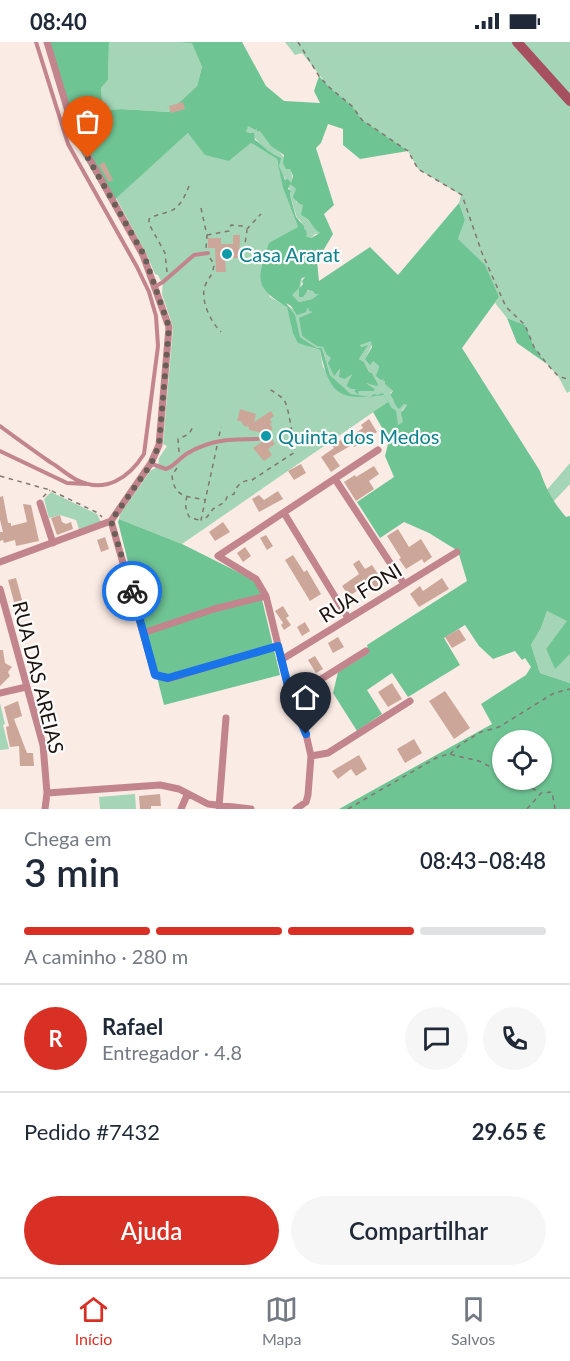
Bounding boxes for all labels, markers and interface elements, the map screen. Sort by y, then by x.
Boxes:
text: 08:40 [30,8,87,35]
pin [62,96,113,158]
icon: bag [71,105,104,138]
place label: Casa Ararat [239,242,340,266]
marker: Casa Ararat [220,247,234,261]
place label: Quinta dos Medos [278,424,439,448]
marker: Quinta dos Medos [259,429,273,443]
street label: RUA FONI [314,557,406,627]
courier [102,561,162,621]
icon: bike [116,575,149,608]
street label: RUA DAS AREIAS [8,598,70,756]
pin [280,672,331,734]
icon: home [289,681,322,714]
map controls [492,730,552,790]
button: locate [492,730,552,790]
text: Chega em [24,826,112,850]
text: 08:43–08:48 [420,847,546,874]
text: 3 min [24,849,120,895]
text: A caminho · 280 m [24,944,188,968]
button: chat [405,1007,468,1070]
button: phone [483,1007,546,1070]
text: Rafael [102,1013,163,1040]
text: R [48,1025,63,1052]
text: Entregador · 4.8 [102,1040,242,1064]
text: Pedido #7432 [24,1118,160,1145]
text: 29.65 € [472,1118,546,1145]
button: Ajuda [24,1196,279,1265]
button: Compartilhar [291,1196,546,1265]
tab: Início [75,1293,112,1348]
tab: Mapa [262,1293,301,1348]
tab: Salvos [451,1293,495,1348]

